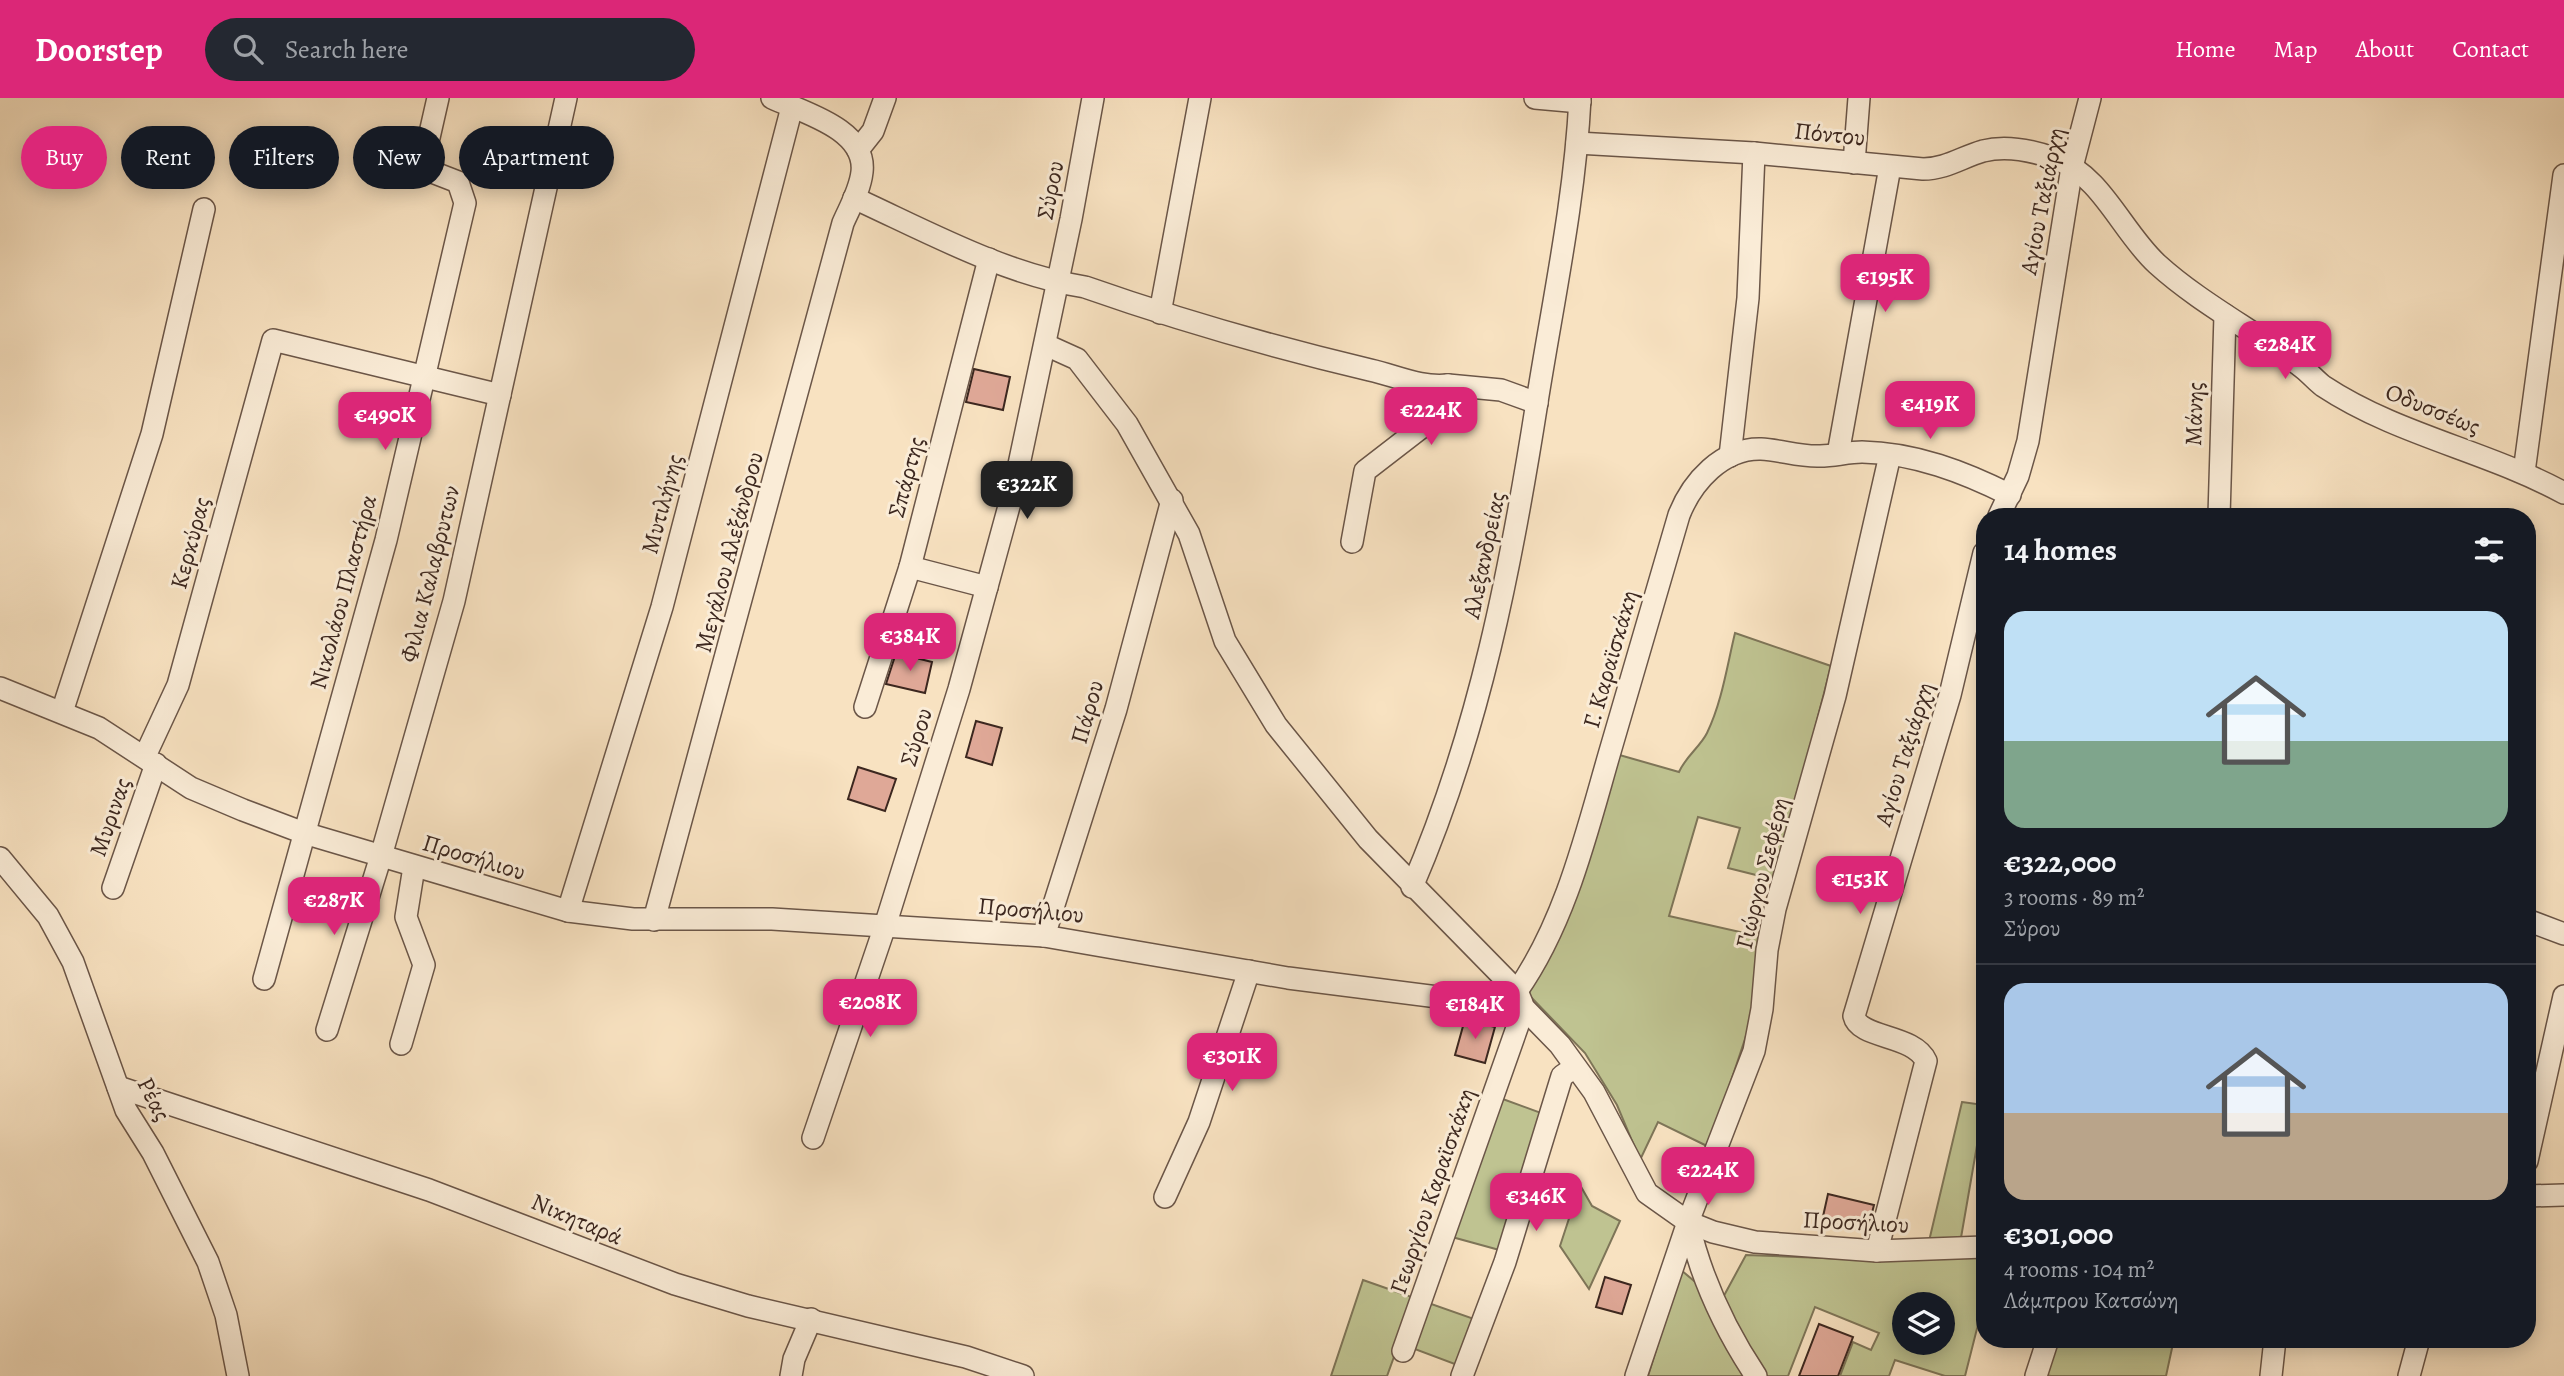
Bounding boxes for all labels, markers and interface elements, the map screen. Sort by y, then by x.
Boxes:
search box [205,18,695,81]
text: Doorstep [35,27,163,72]
icon: search [229,30,267,68]
text: Search here [285,32,408,67]
text: Home [2175,33,2236,65]
text: Map [2274,33,2318,65]
text: About [2356,33,2414,65]
text: Contact [2452,33,2529,65]
street label: Πόντου [1793,114,1867,154]
street label: Αγίου Ταξιάρχη [2012,125,2072,278]
chip: Buy [21,126,107,189]
chip: Rent [121,126,215,189]
chip: Filters [229,126,339,189]
chip: New [353,126,445,189]
chip: Apartment [459,126,614,189]
street label: Σύρου [1029,158,1071,222]
pin: €195K [1836,254,1934,314]
text: €195K [1856,261,1914,292]
pin: €284K [2236,322,2334,381]
text: €284K [2254,328,2316,359]
street label: Οδυσσέως [2381,376,2485,442]
street label: Μάνης [2177,381,2211,447]
pin: €419K [1881,382,1979,441]
pin: €224K [1382,388,1480,447]
text: €419K [1901,388,1959,419]
pin: €490K [336,392,434,452]
text: €224K [1400,394,1462,425]
text: €490K [354,399,416,430]
street label: Σπάρτης [880,433,932,521]
street label: Μεγάλου Αλεξάνδρου [687,448,771,656]
street label: Μυτιλήνης [633,451,691,557]
pin: €322K [978,462,1076,521]
text: €322K [997,468,1057,499]
street label: Φιλια Καλαβρυτων [393,482,467,666]
street label: Αλεξανδρείας [1455,489,1513,622]
street label: Νικολάου Πλαστήρα [302,491,384,693]
street label: Κερκύρας [162,493,218,593]
text: 14 homes [2004,530,2117,570]
icon: filters [2470,531,2508,569]
street label: Γ. Καραϊσκάκη [1575,586,1645,732]
pin: €384K [861,614,959,673]
text: €384K [880,620,940,651]
icon: home [2193,657,2319,783]
street label: Πάρου [1063,676,1111,748]
street label: Αγίου Ταξιάρχη [1867,678,1941,831]
street label: Σύρου [892,704,940,770]
street label: Μυρινας [82,773,138,861]
street label: Γιώργου Σεφέρη [1728,794,1796,952]
street label: Προσήλιου [419,826,529,888]
text: €322,000 [2004,842,2116,882]
pin: €153K [1811,856,1909,916]
text: €153K [1832,863,1888,894]
pin: €287K [285,878,383,937]
text: 3 rooms · 89 m² [2004,882,2145,913]
text: €287K [304,884,364,915]
street label: Προσήλιου [977,889,1085,931]
text: Σύρου [2004,913,2061,944]
pin: €208K [821,979,919,1039]
pin: €184K [1426,982,1524,1041]
text: €208K [839,986,901,1017]
text: €184K [1446,988,1504,1019]
icon: home [2193,1029,2319,1155]
pin: €301K [1183,1034,1281,1093]
text: €301K [1203,1040,1261,1071]
street label: Ρέας [130,1072,178,1126]
street label: Γεωργίου Καραϊσκάκη [1382,1084,1482,1298]
pin: €224K [1659,1148,1757,1207]
text: €224K [1677,1154,1739,1185]
pin: €346K [1487,1174,1585,1233]
text: €346K [1506,1180,1566,1211]
street label: Νικηταρά [526,1185,628,1253]
street label: Προσήλιου [1802,1203,1910,1241]
text: €301,000 [2004,1214,2113,1254]
text: 4 rooms · 104 m² [2004,1254,2154,1285]
text: Λάμπρου Κατσώνη [2004,1285,2178,1316]
map controls [1892,1292,1955,1355]
button: layers [1892,1292,1955,1355]

